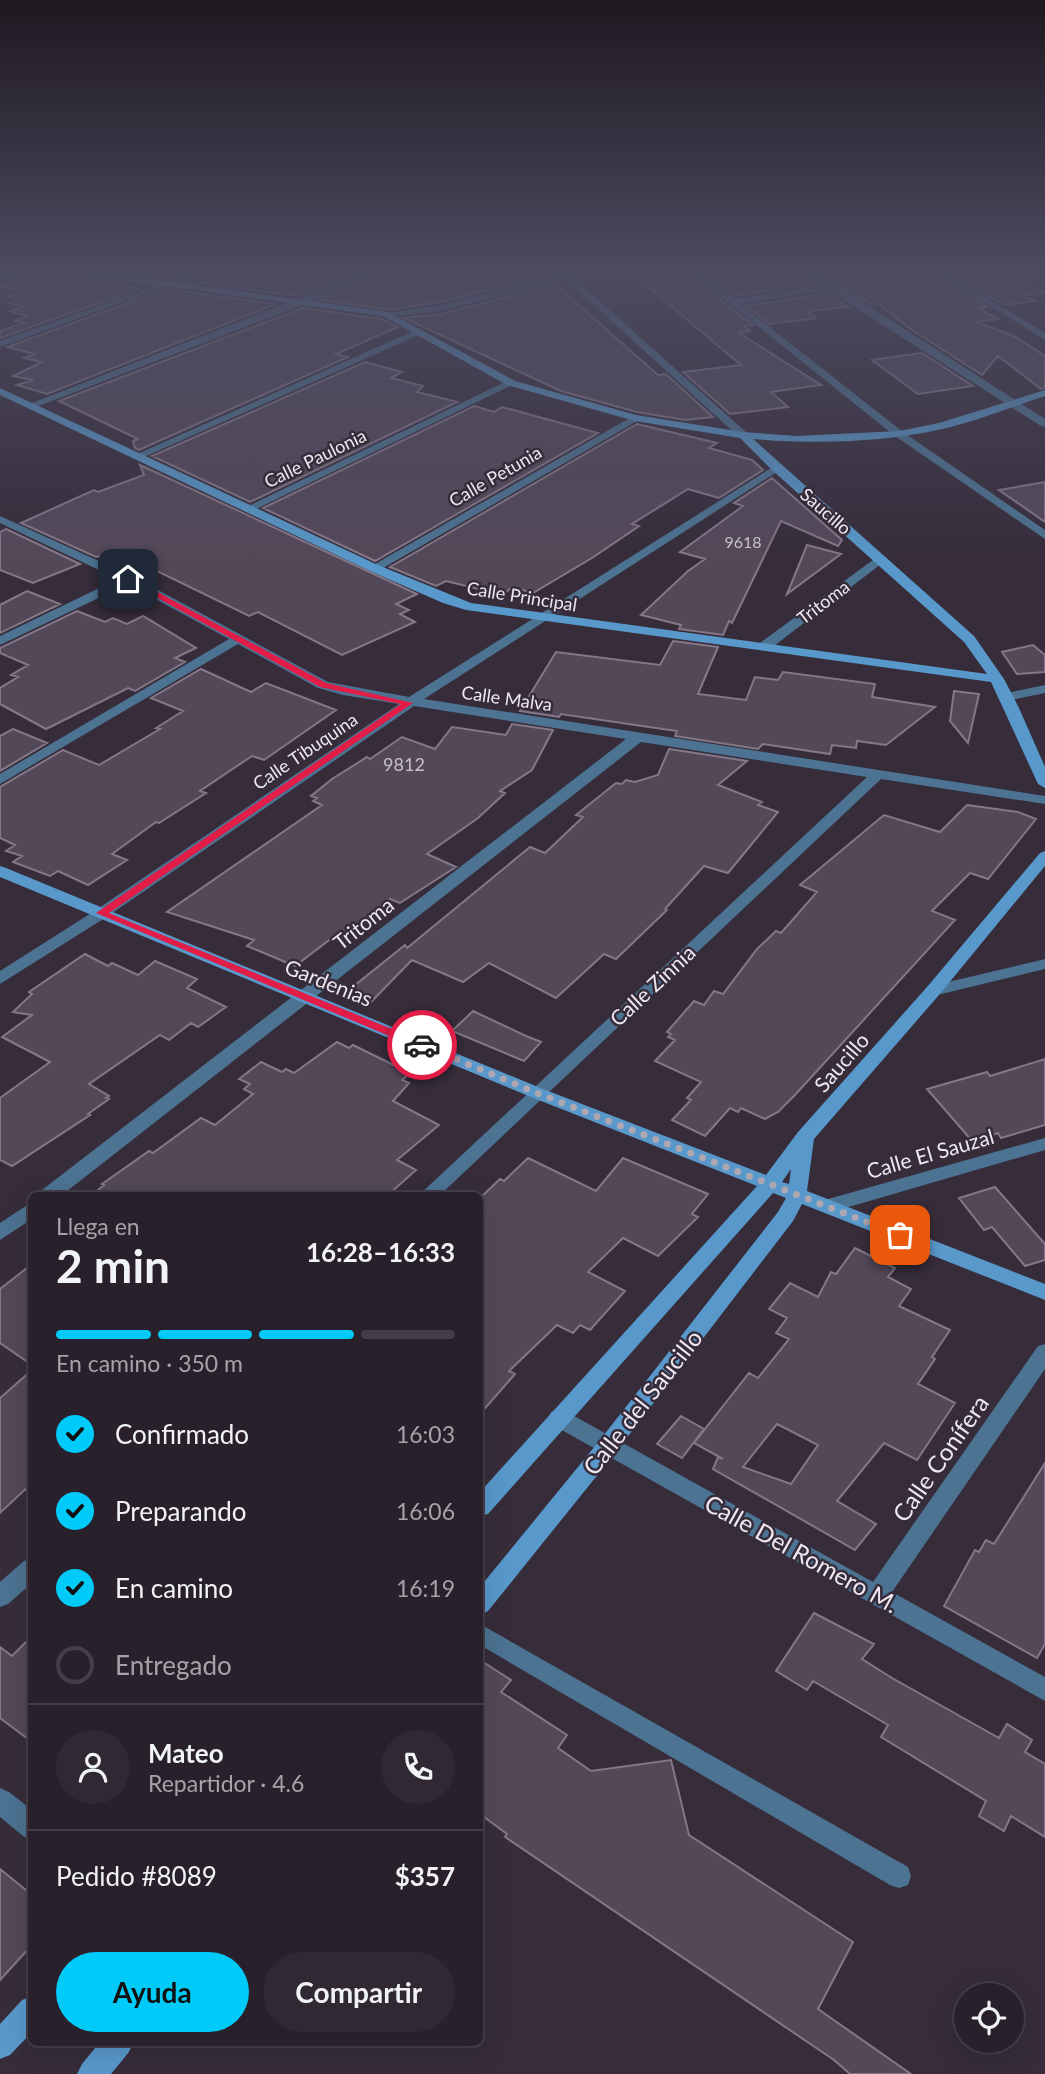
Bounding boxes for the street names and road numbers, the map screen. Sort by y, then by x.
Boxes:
street label: Calle Paulonia [260,424,370,492]
street label: Calle Petunia [445,441,545,511]
street label: Saucillo [796,483,856,539]
street label: Tritoma [792,575,854,629]
street label: Calle Principal [465,576,579,616]
street label: Calle Malva [460,681,554,715]
street label: Calle Tibuquina [248,708,362,794]
street label: Tritoma [328,892,398,954]
street label: Calle Zinnia [604,939,700,1031]
street label: Gardenias [282,953,376,1011]
street label: Saucillo [809,1027,874,1097]
street label: Calle El Sauzal [863,1123,997,1183]
street label: Calle del Saucillo [576,1324,708,1480]
street label: Calle Conífera [886,1389,994,1527]
street label: Calle Del Romero M. [700,1488,904,1618]

